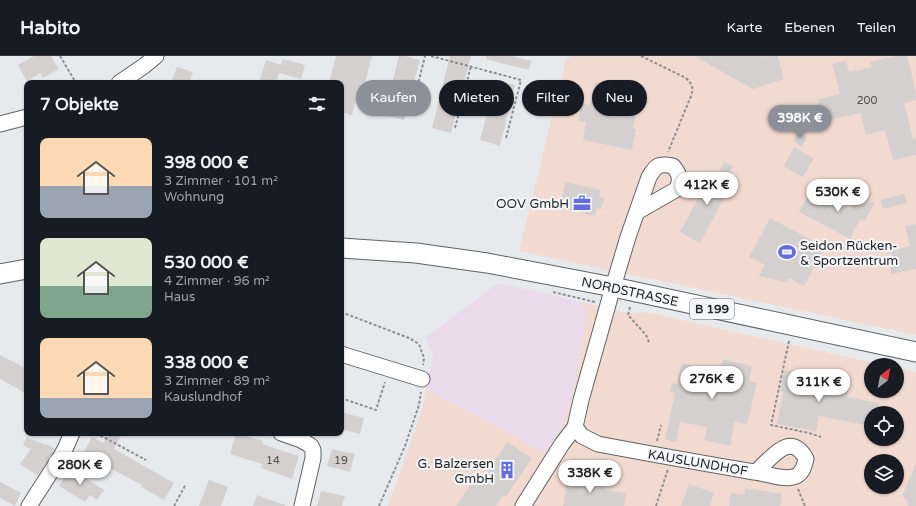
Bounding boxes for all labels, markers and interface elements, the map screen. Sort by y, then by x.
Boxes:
text: Habito [20,17,80,39]
text: Karte [727,19,762,36]
text: Ebenen [784,19,835,36]
text: Teilen [857,19,896,36]
chip: Kaufen [356,80,431,116]
chip: Mieten [439,80,514,116]
chip: Filter [522,80,584,116]
chip: Neu [592,80,647,116]
icon: filters [306,93,328,115]
text: 7 Objekte [40,94,119,115]
house number: 200 [857,94,877,107]
pin: 398K € [767,105,833,139]
text: 398K € [777,110,823,126]
text: 398 000 € [164,152,249,173]
icon: home [72,154,120,202]
pin: 412K € [674,172,740,206]
text: 3 Zimmer · 101 m² [164,173,278,189]
text: 412K € [684,177,730,193]
pin: 530K € [805,179,871,213]
text: 530K € [815,184,861,200]
text: Wohnung [164,189,224,205]
office icon: OOV GmbH [572,193,592,213]
place label: OOV GmbH [496,196,569,212]
place label: Seidon Rücken- & Sportzentrum [800,238,898,269]
sports icon: Seidon Rücken- & Sportzentrum [777,242,797,262]
text: 530 000 € [164,252,249,273]
icon: home [72,254,120,302]
text: 4 Zimmer · 96 m² [164,273,270,289]
street label: NORDSTRASSE [580,274,680,310]
text: Haus [164,289,195,305]
road number: B 199 [690,299,734,319]
text: 338 000 € [164,352,249,373]
icon: home [72,354,120,402]
north arrow [864,358,904,398]
map controls [864,358,904,494]
pin: 276K € [679,366,745,400]
pin: 311K € [786,369,852,403]
text: 276K € [689,371,735,387]
text: 3 Zimmer · 89 m² [164,373,270,389]
text: 311K € [796,374,842,390]
text: Kauslundhof [164,389,242,405]
button: locate [864,406,904,446]
street label: KAUSLUNDHOF [647,446,749,480]
pin: 280K € [47,452,113,486]
house number: 14 [266,454,280,467]
house number: 19 [334,454,348,467]
button: layers [864,454,904,494]
place label: G. Balzersen GmbH [418,456,494,487]
text: 280K € [57,457,103,473]
building icon: G. Balzersen GmbH [497,460,517,480]
pin: 338K € [557,460,623,494]
text: 338K € [567,465,613,481]

